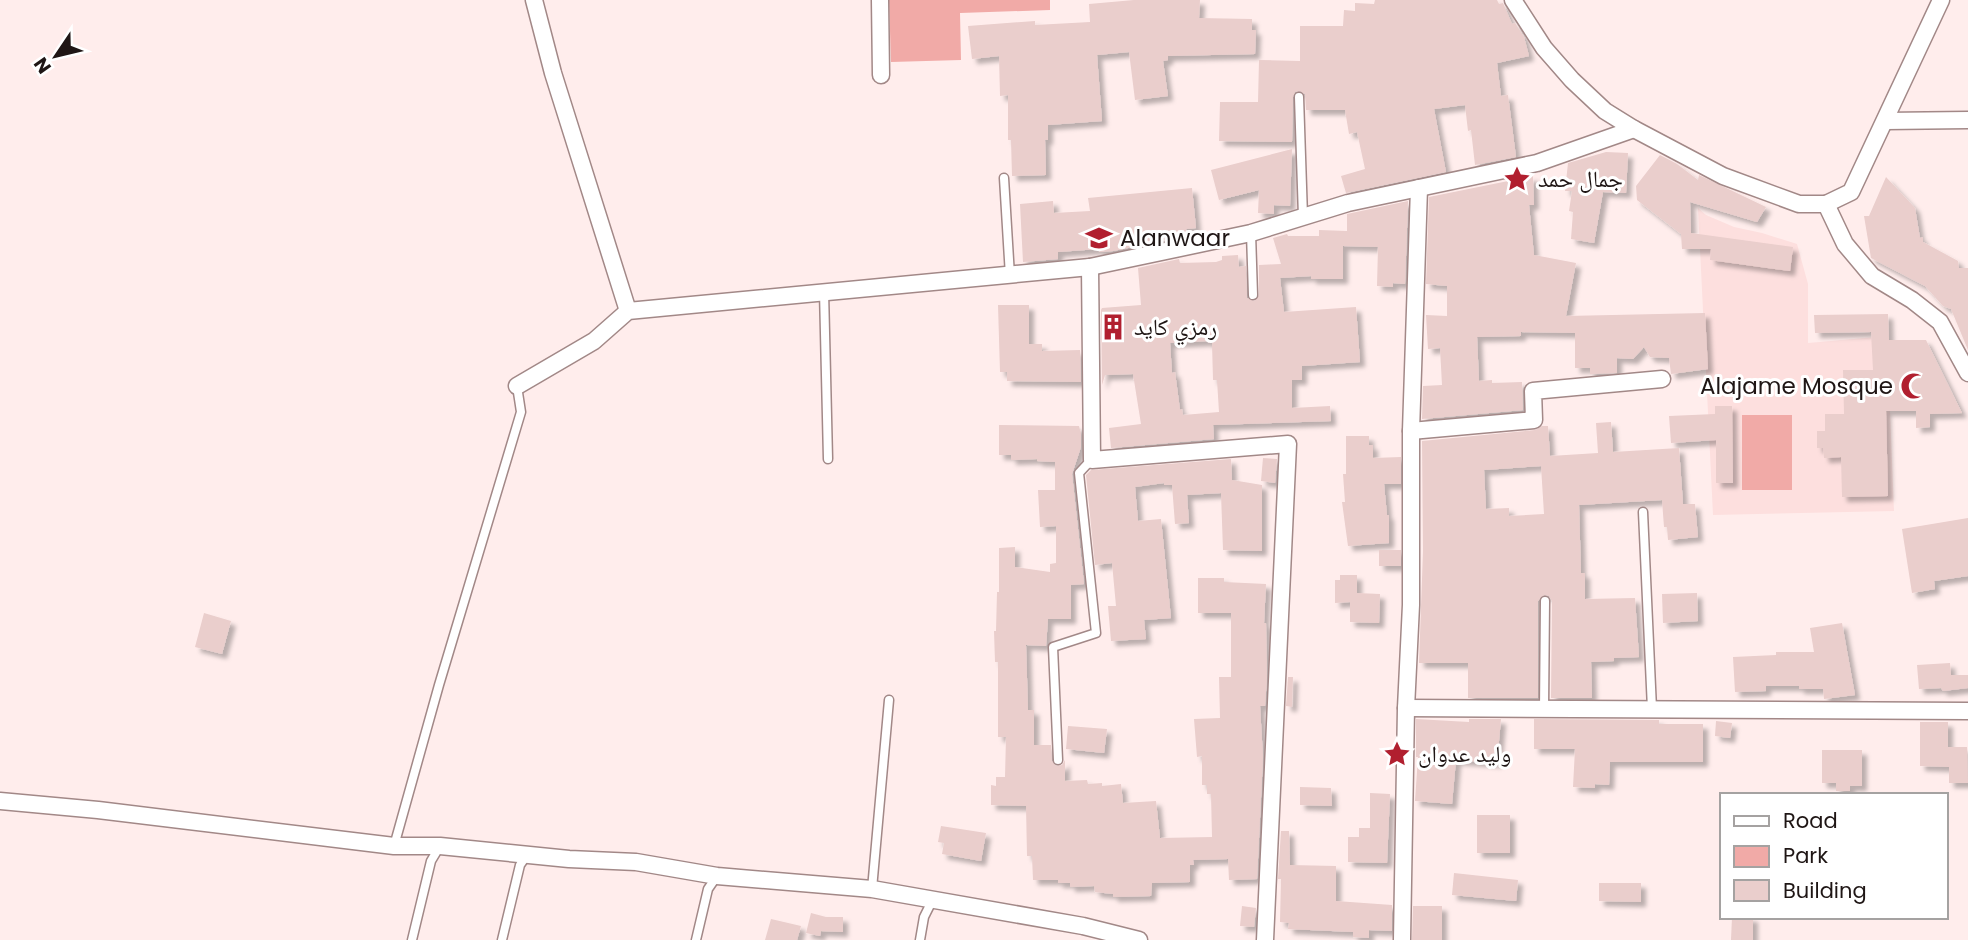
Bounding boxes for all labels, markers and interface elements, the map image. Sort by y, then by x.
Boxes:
north arrow [21,21,91,91]
text: N [27,52,58,79]
place label: جمال حمد [1538,163,1623,195]
place icon: جمال حمد [1502,164,1532,194]
place label: Alanwaar [1120,222,1230,254]
school or university icon: Alanwaar [1084,223,1114,253]
place label: رمزي كايد [1134,311,1217,346]
building icon: رمزي كايد [1098,312,1128,342]
place label: Alajame Mosque [1700,370,1893,402]
mosque icon: Alajame Mosque [1899,371,1929,401]
place label: وليد عدوان [1418,738,1511,770]
place icon: وليد عدوان [1382,739,1412,769]
legend [1720,793,1947,919]
text: Road [1783,806,1838,835]
text: Park [1783,841,1828,870]
text: Building [1783,876,1867,905]

